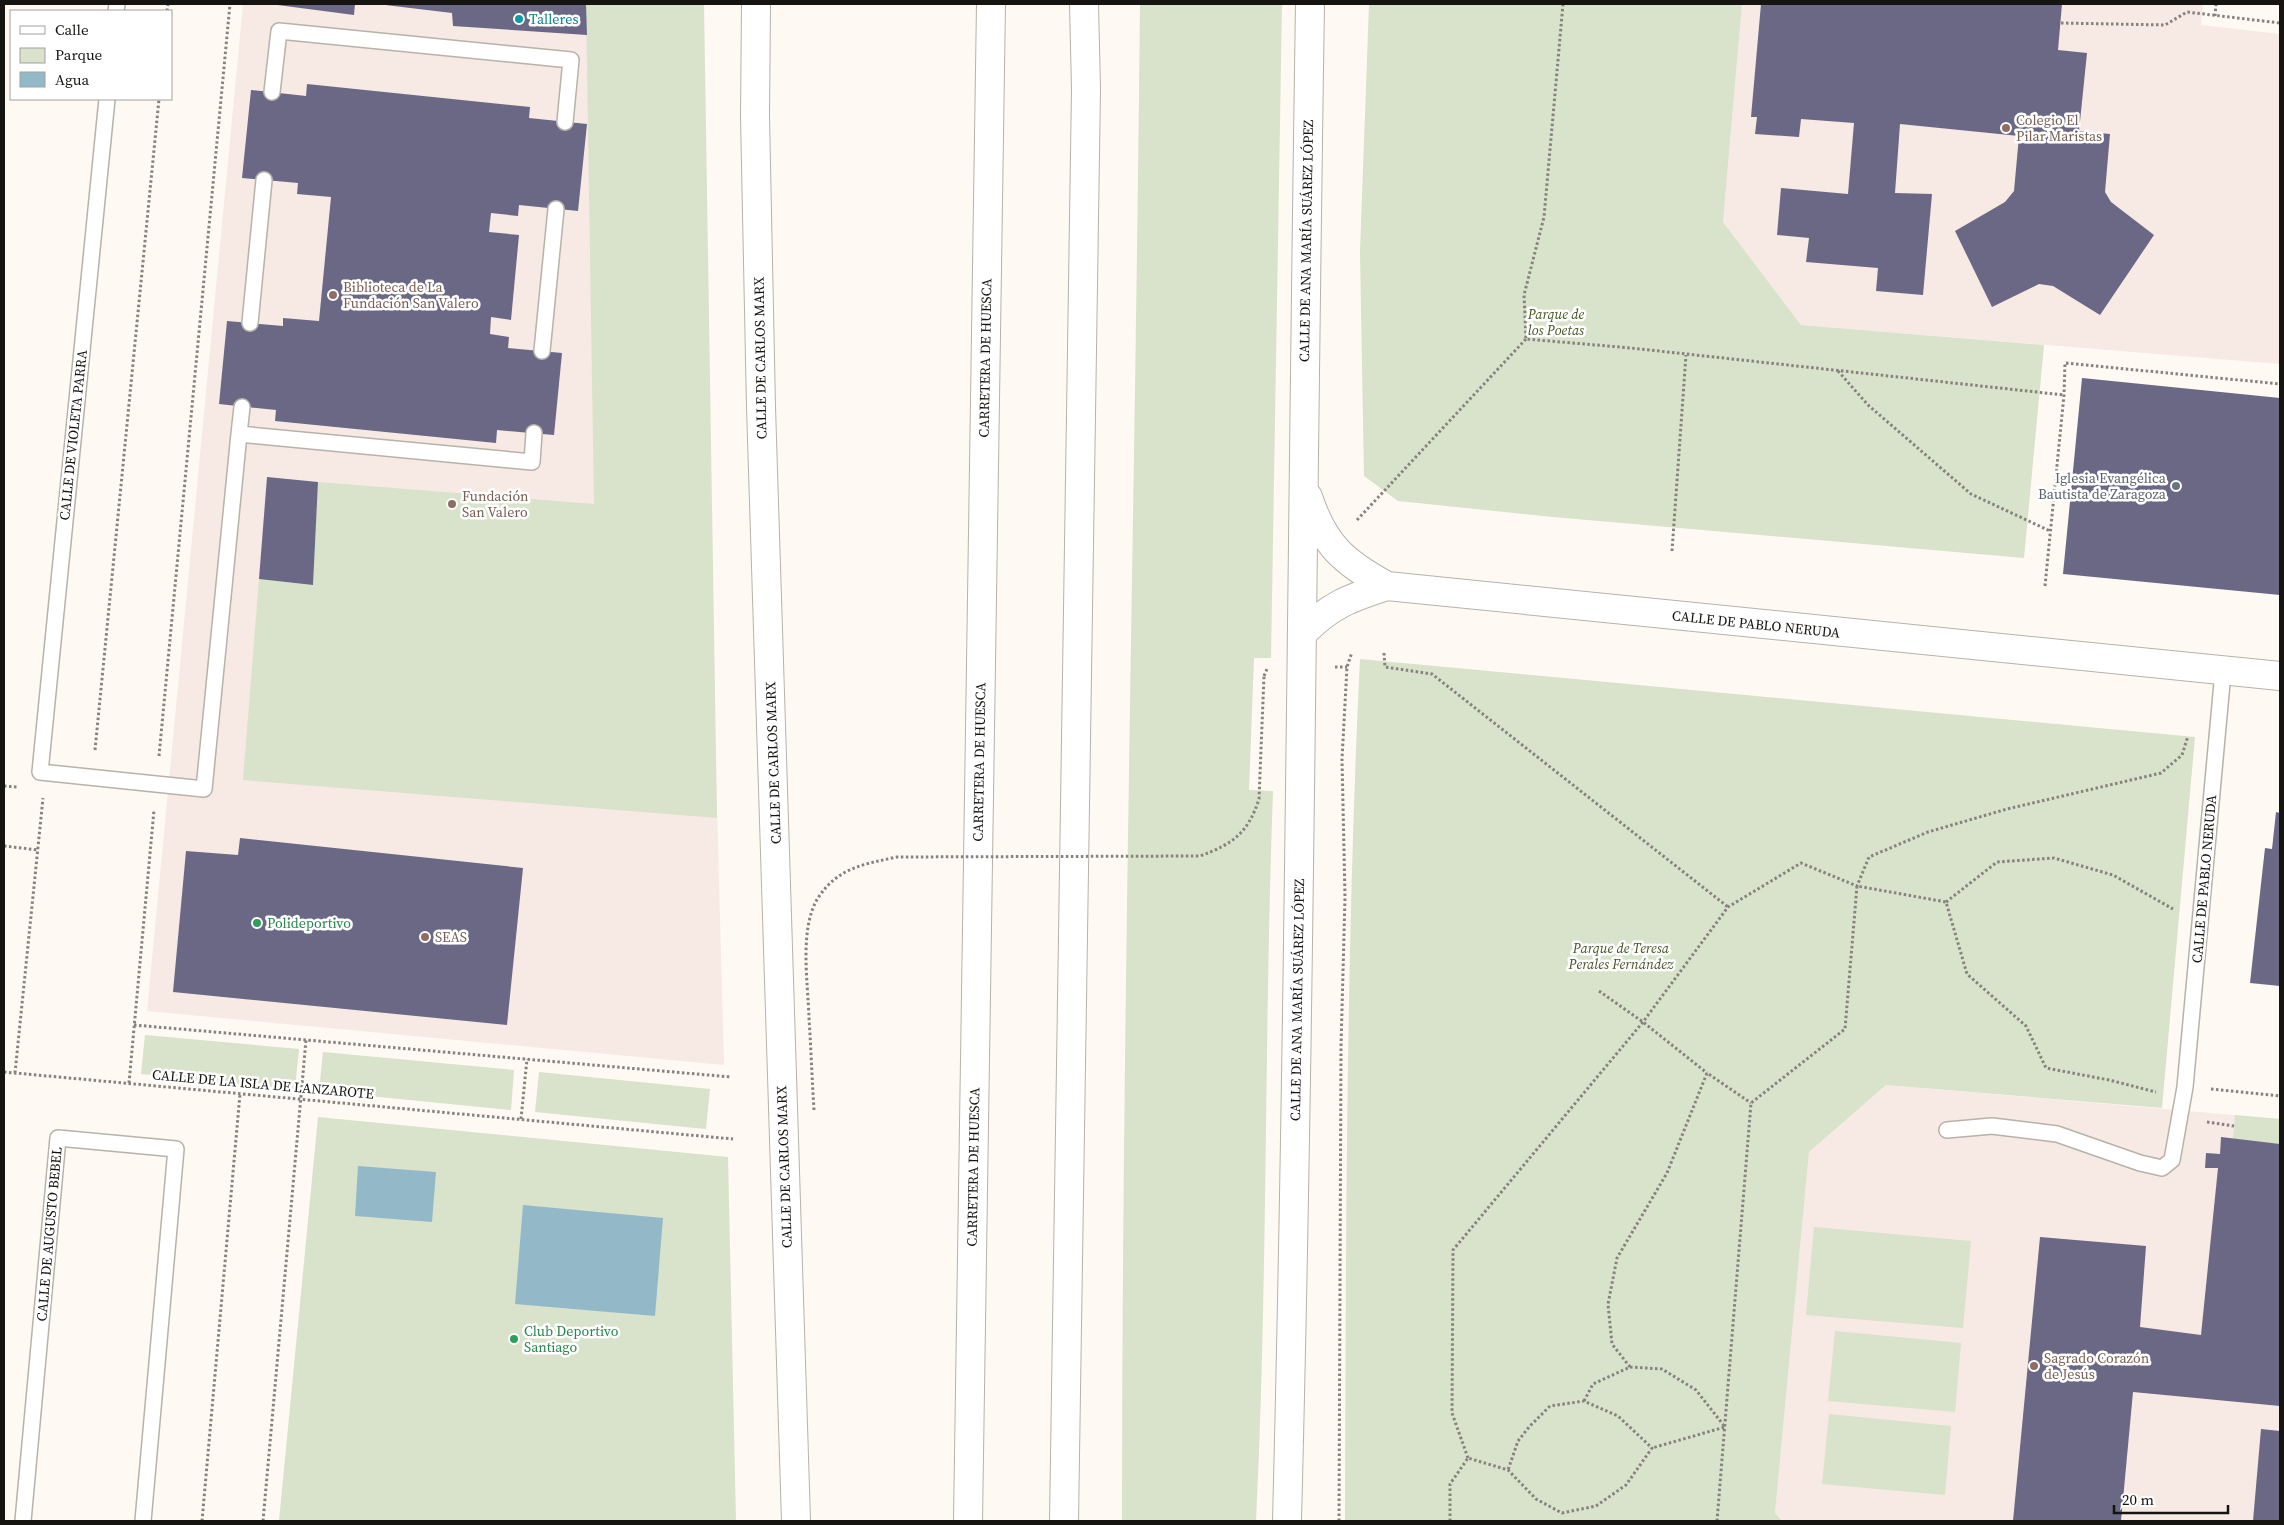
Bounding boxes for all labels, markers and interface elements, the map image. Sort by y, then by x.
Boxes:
place label: Talleres [529,9,579,29]
legend [10,10,172,100]
marker: Talleres [513,13,525,25]
text: Calle [55,19,89,40]
text: Parque [55,44,103,65]
text: Agua [55,69,89,90]
place label: Colegio El Pilar Maristas [2016,110,2102,146]
street label: CALLE DE ANA MARÍA SUÁREZ LÓPEZ [1294,119,1318,362]
marker: Colegio El Pilar Maristas [2000,122,2012,134]
street label: CALLE DE CARLOS MARX [749,276,771,440]
place label: Biblioteca de La Fundación San Valero [343,277,479,313]
street label: CARRETERA DE HUESCA [974,278,996,438]
marker: Biblioteca de La Fundación San Valero [327,289,339,301]
park label: Parque de los Poetas [1527,304,1585,340]
street label: CALLE DE VIOLETA PARRA [54,348,92,521]
place label: Iglesia Evangélica Bautista de Zaragoza [2038,468,2167,504]
marker: Iglesia Evangélica Bautista de Zaragoza [2170,480,2182,492]
place label: Fundación San Valero [462,486,529,522]
marker: Fundación San Valero [446,498,458,510]
street label: CALLE DE PABLO NERUDA [1671,605,1842,643]
street label: CALLE DE CARLOS MARX [760,681,786,845]
street label: CARRETERA DE HUESCA [968,682,990,842]
street label: CALLE DE PABLO NERUDA [2187,793,2221,964]
street label: CALLE DE ANA MARÍA SUÁREZ LÓPEZ [1285,878,1309,1121]
place label: Polideportivo [267,913,351,933]
marker: Polideportivo [251,917,263,929]
place label: SEAS [435,927,467,947]
marker: SEAS [419,931,431,943]
park label: Parque de Teresa Perales Fernández [1568,938,1674,974]
street label: CALLE DE LA ISLA DE LANZAROTE [151,1064,375,1104]
street label: CALLE DE CARLOS MARX [771,1085,797,1249]
street label: CARRETERA DE HUESCA [962,1087,984,1247]
street label: CALLE DE AUGUSTO BEBEL [31,1146,67,1322]
place label: Club Deportivo Santiago [524,1321,619,1357]
marker: Club Deportivo Santiago [508,1333,520,1345]
place label: Sagrado Corazón de Jesús [2044,1348,2150,1384]
marker: Sagrado Corazón de Jesús [2028,1360,2040,1372]
scale bar [2114,1482,2228,1514]
text: 20 m [2122,1489,2154,1510]

